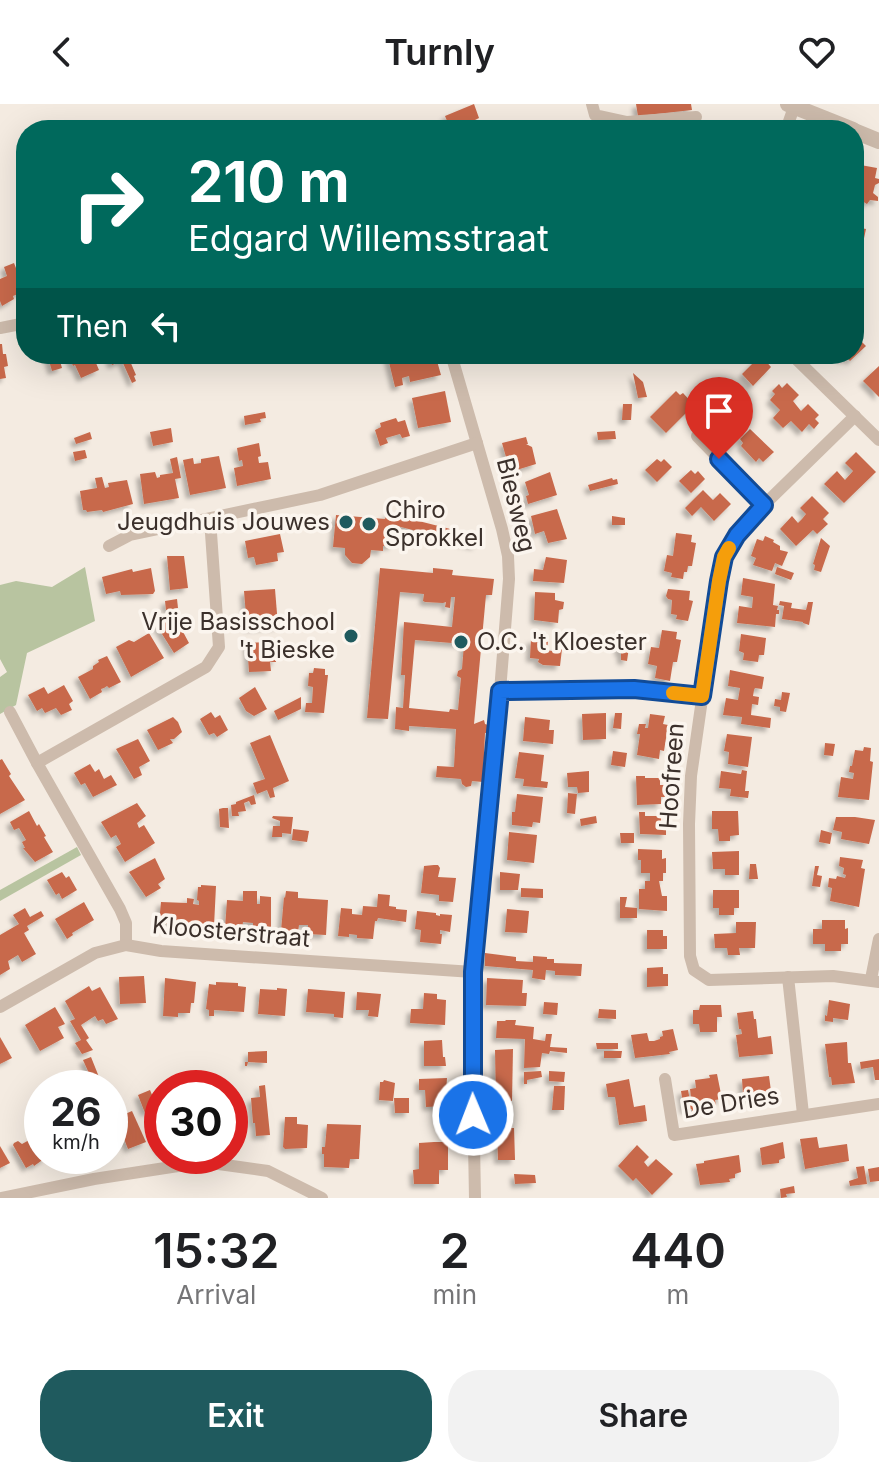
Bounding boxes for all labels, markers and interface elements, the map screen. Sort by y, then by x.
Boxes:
icon: back [40,30,84,74]
text: Turnly [384,30,495,74]
icon: heart [795,30,839,74]
text: 210 m [188,148,350,216]
icon: right [56,152,160,256]
text: Edgard Willemsstraat [188,216,549,260]
icon: left [144,304,188,348]
text: Then [56,308,128,344]
pin [685,377,753,459]
icon: arrive [697,389,741,433]
street label: Biesweg [491,455,542,555]
place label: Chiro Sprokkel [385,495,484,552]
place label: Jeugdhuis Jouwes [117,507,330,536]
marker: Jeugdhuis Jouwes [337,513,355,531]
marker: Chiro Sprokkel [360,515,378,533]
place label: Vrije Basisschool 't Bieske [141,607,335,664]
marker: Vrije Basisschool 't Bieske [342,627,360,645]
place label: O.C. 't Kloester [477,627,647,656]
marker: O.C. 't Kloester [452,633,470,651]
street label: Hoofreen [653,722,690,830]
street label: Kloosterstraat [151,910,311,953]
speed limit sign: 30 [144,1070,248,1174]
position arrow [431,1073,515,1157]
street label: De Dries [681,1081,781,1124]
text: 26 [50,1087,102,1136]
text: km/h [52,1130,100,1154]
text: 15:32 [153,1221,279,1280]
text: 2 [440,1221,470,1280]
text: 440 [630,1221,726,1280]
text: Arrival [176,1279,256,1310]
text: min [433,1279,477,1310]
text: m [667,1279,689,1310]
button: Exit [40,1370,432,1462]
button: Share [448,1370,839,1462]

